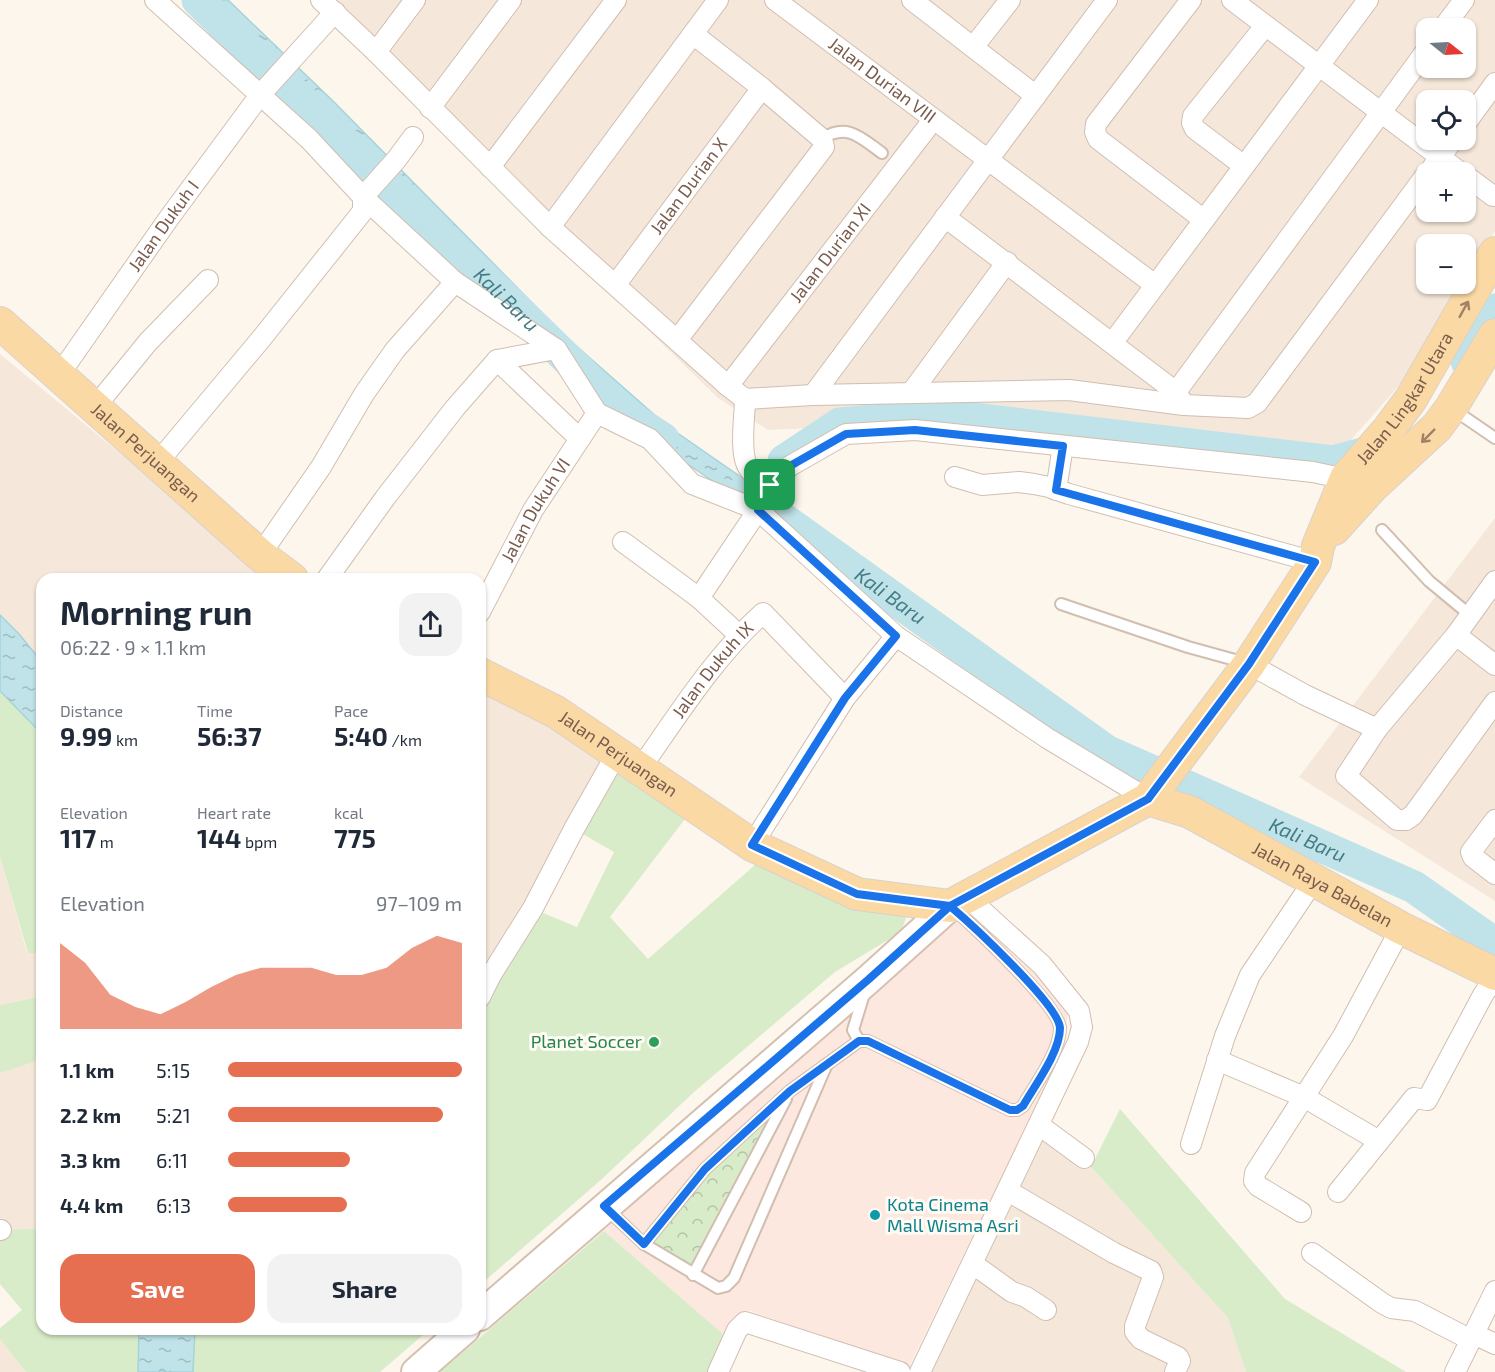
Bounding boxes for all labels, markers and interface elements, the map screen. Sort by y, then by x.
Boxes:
north arrow [1416,18,1476,78]
map controls [1416,18,1476,294]
street label: Jalan Durian VIII [825,32,941,127]
button: locate [1416,90,1476,150]
street label: Jalan Durian X [645,133,731,238]
button: + [1416,162,1476,222]
street label: Jalan Dukuh I [123,176,203,275]
street label: Jalan Durian XI [785,198,875,306]
button: − [1416,234,1476,294]
water label: Kali Baru [470,262,545,336]
one-way arrow [1458,301,1470,318]
street label: Jalan Lingkar Utara [1351,328,1457,468]
street label: Jalan Perjuangan [87,398,205,506]
one-way arrow [1420,428,1435,443]
street label: Jalan Dukuh VI [496,454,574,566]
pin [744,459,795,510]
icon: arrive [753,468,786,501]
water label: Kali Baru [851,562,931,629]
text: Morning run [60,592,252,632]
button: share [399,593,462,656]
street label: Jalan Dukuh IX [667,616,758,722]
text: 06:22 · 9 × 1.1 km [60,635,206,659]
text: Distance [60,701,123,720]
text: Time [197,701,233,720]
text: Pace [334,701,368,720]
street label: Jalan Perjuangan [555,705,682,801]
text: 9.99 [60,720,112,751]
text: 56:37 [197,720,262,751]
text: 5:40 [334,720,388,751]
text: km [112,730,138,749]
text: /km [388,730,422,749]
text: Elevation [60,803,128,822]
text: Heart rate [197,803,271,822]
text: kcal [334,803,363,822]
water label: Kali Baru [1266,812,1350,867]
text: 117 [60,822,96,853]
text: 144 [197,822,241,853]
text: 775 [334,822,376,853]
text: m [96,832,114,851]
text: bpm [241,832,277,851]
street label: Jalan Raya Babelan [1249,836,1397,931]
text: Elevation [60,891,145,915]
text: 97–109 m [376,891,462,915]
place label: Planet Soccer [531,1030,642,1052]
marker: Planet Soccer [647,1035,661,1049]
text: 1.1 km [60,1058,114,1082]
text: 5:15 [156,1058,190,1082]
text: 2.2 km [60,1103,121,1127]
text: 5:21 [156,1103,191,1127]
text: 3.3 km [60,1148,121,1172]
text: 6:11 [156,1148,188,1172]
text: 4.4 km [60,1193,123,1217]
text: 6:13 [156,1193,191,1217]
place label: Kota Cinema Mall Wisma Asri [887,1193,1019,1236]
marker: Kota Cinema Mall Wisma Asri [868,1208,882,1222]
button: Save [60,1254,255,1323]
button: Share [267,1254,462,1323]

